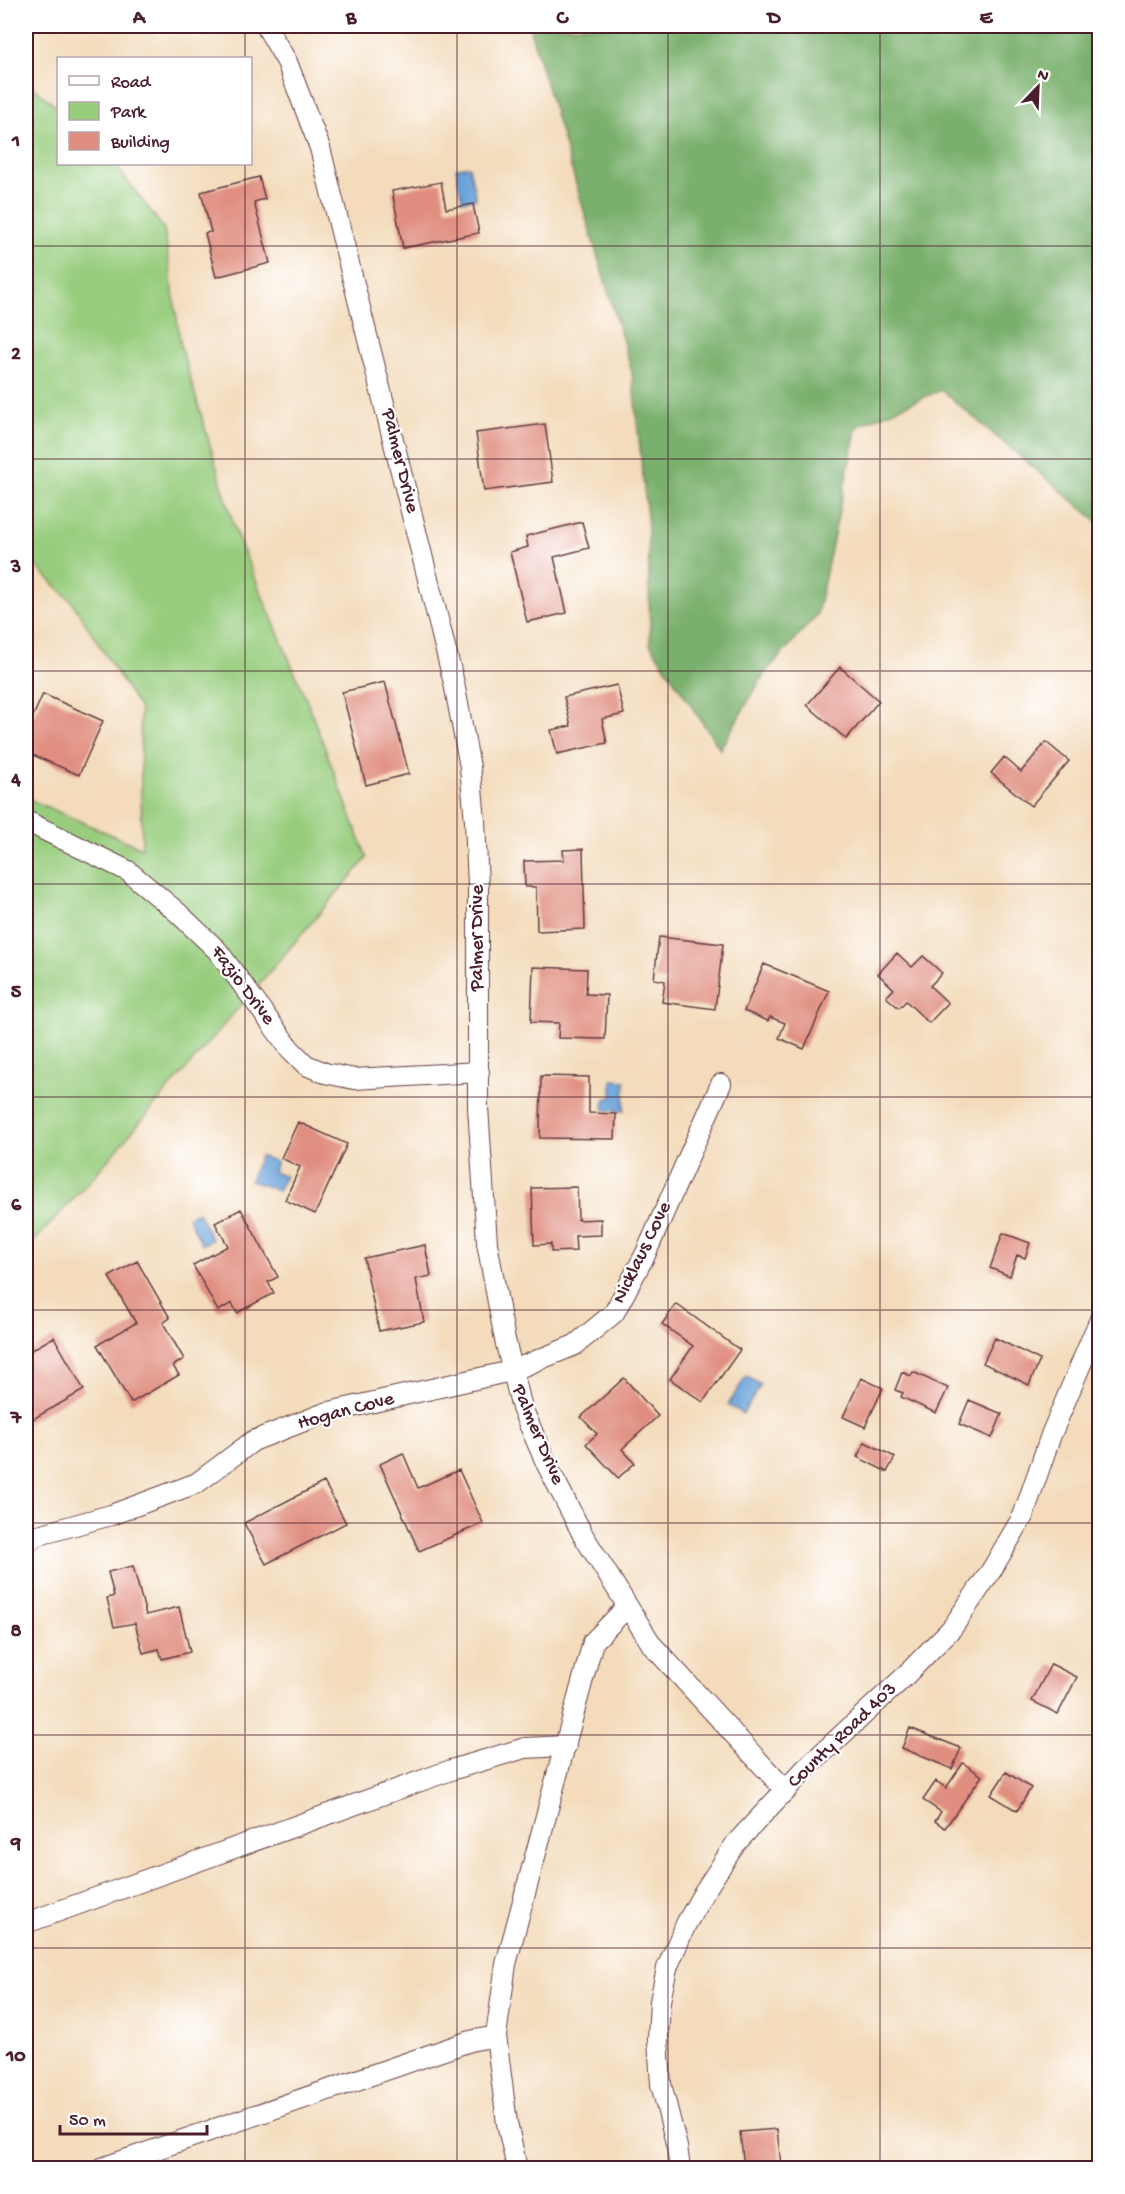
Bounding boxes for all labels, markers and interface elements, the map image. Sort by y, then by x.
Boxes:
text: A [132,8,147,31]
text: B [345,8,357,31]
text: C [556,8,570,31]
text: D [765,8,781,31]
text: E [980,8,994,31]
legend [57,57,252,165]
north arrow [1008,57,1068,117]
text: N [1034,66,1052,87]
text: Road [111,73,152,94]
text: Park [110,103,147,124]
text: 1 [11,131,20,154]
text: Building [110,133,170,154]
text: 2 [11,344,21,367]
street label: Palmer Drive [375,406,423,516]
text: 3 [10,557,21,580]
text: 4 [10,770,21,793]
street label: Palmer Drive [467,884,490,992]
street label: Fazio Drive [204,941,280,1031]
text: 5 [11,982,22,1005]
text: 6 [11,1195,22,1218]
street label: Nicklaus Cove [608,1198,678,1308]
street label: Palmer Drive [505,1381,569,1489]
street label: Hogan Cove [295,1388,397,1436]
text: 7 [10,1408,23,1431]
text: 8 [11,1621,22,1644]
street label: County Road 403 [784,1678,902,1794]
text: 9 [10,1834,21,1857]
text: 10 [5,2046,26,2069]
scale bar [60,2098,207,2136]
text: 50 m [69,2111,106,2132]

